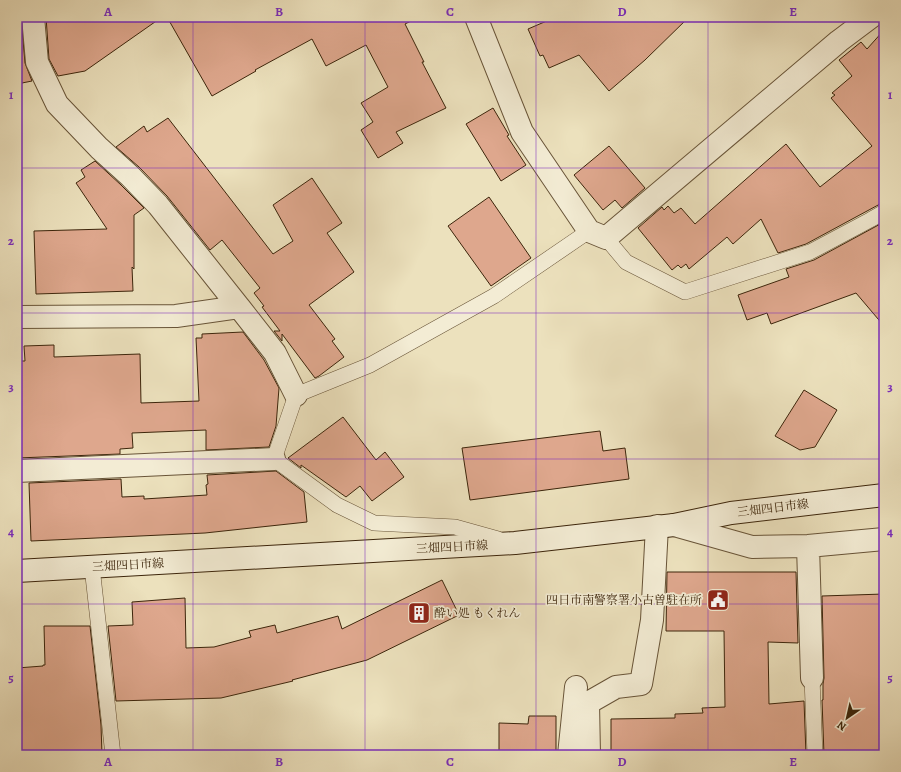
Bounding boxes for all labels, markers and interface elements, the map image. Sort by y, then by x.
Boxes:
text: A [103,3,113,20]
text: B [275,3,283,20]
text: C [446,3,454,20]
text: D [617,3,627,20]
text: E [789,3,797,20]
text: 1 [9,86,14,103]
text: 1 [888,86,893,103]
text: 2 [8,232,15,249]
text: 2 [887,232,894,249]
text: 3 [8,378,14,395]
text: 3 [887,378,893,395]
street label: 三畑四日市線 [736,496,810,520]
text: 4 [8,523,14,540]
text: 4 [887,523,893,540]
street label: 三畑四日市線 [416,537,488,557]
street label: 三畑四日市線 [92,555,164,575]
public building icon: 四日市南警察署小古曽駐在所 [705,587,731,613]
place label: 四日市南警察署小古曽駐在所 [546,592,702,608]
building icon: 酔い処 もくれん [406,600,432,626]
place label: 酔い処 もくれん [434,605,520,621]
text: 5 [8,669,14,686]
text: 5 [887,669,893,686]
north arrow [827,698,867,738]
text: N [834,717,849,734]
text: A [103,753,113,770]
text: B [275,753,283,770]
text: C [446,753,454,770]
text: D [617,753,627,770]
text: E [789,753,797,770]

